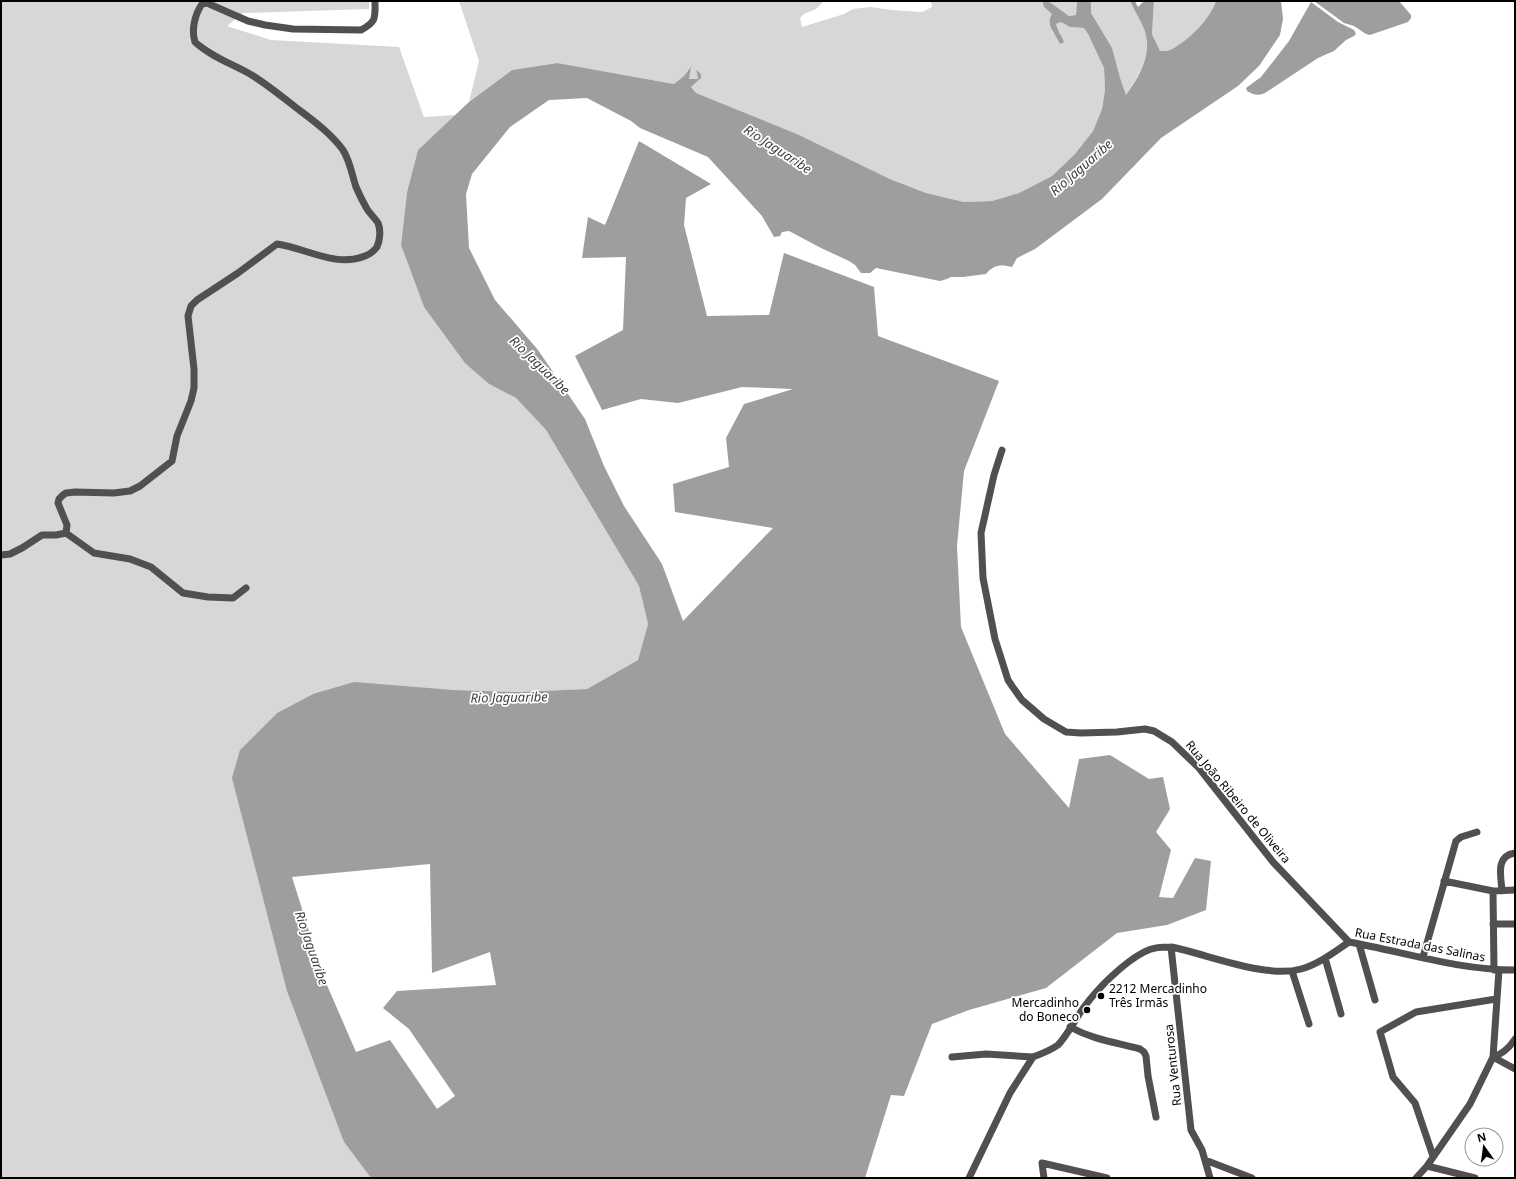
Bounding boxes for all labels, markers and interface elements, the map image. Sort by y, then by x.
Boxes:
water label: Rio Jaguaribe [741,120,816,178]
water label: Rio Jaguaribe [1046,134,1117,199]
water label: Rio Jaguaribe [506,332,574,399]
water label: Rio Jaguaribe [470,687,548,707]
street label: Rua João Ribeiro de Oliveira [1182,737,1295,867]
water label: Rio Jaguaribe [291,908,333,988]
street label: Rua Estrada das Salinas [1353,924,1487,966]
place label: 2212 Mercadinho Três Irmãs [1109,980,1207,1011]
marker: 2212 Mercadinho Três Irmãs [1096,991,1106,1001]
place label: Mercadinho do Boneco [1012,994,1079,1025]
marker: Mercadinho do Boneco [1082,1005,1092,1015]
street label: Rua Venturosa [1160,1023,1185,1107]
north arrow [1464,1127,1504,1167]
text: N [1475,1128,1488,1145]

